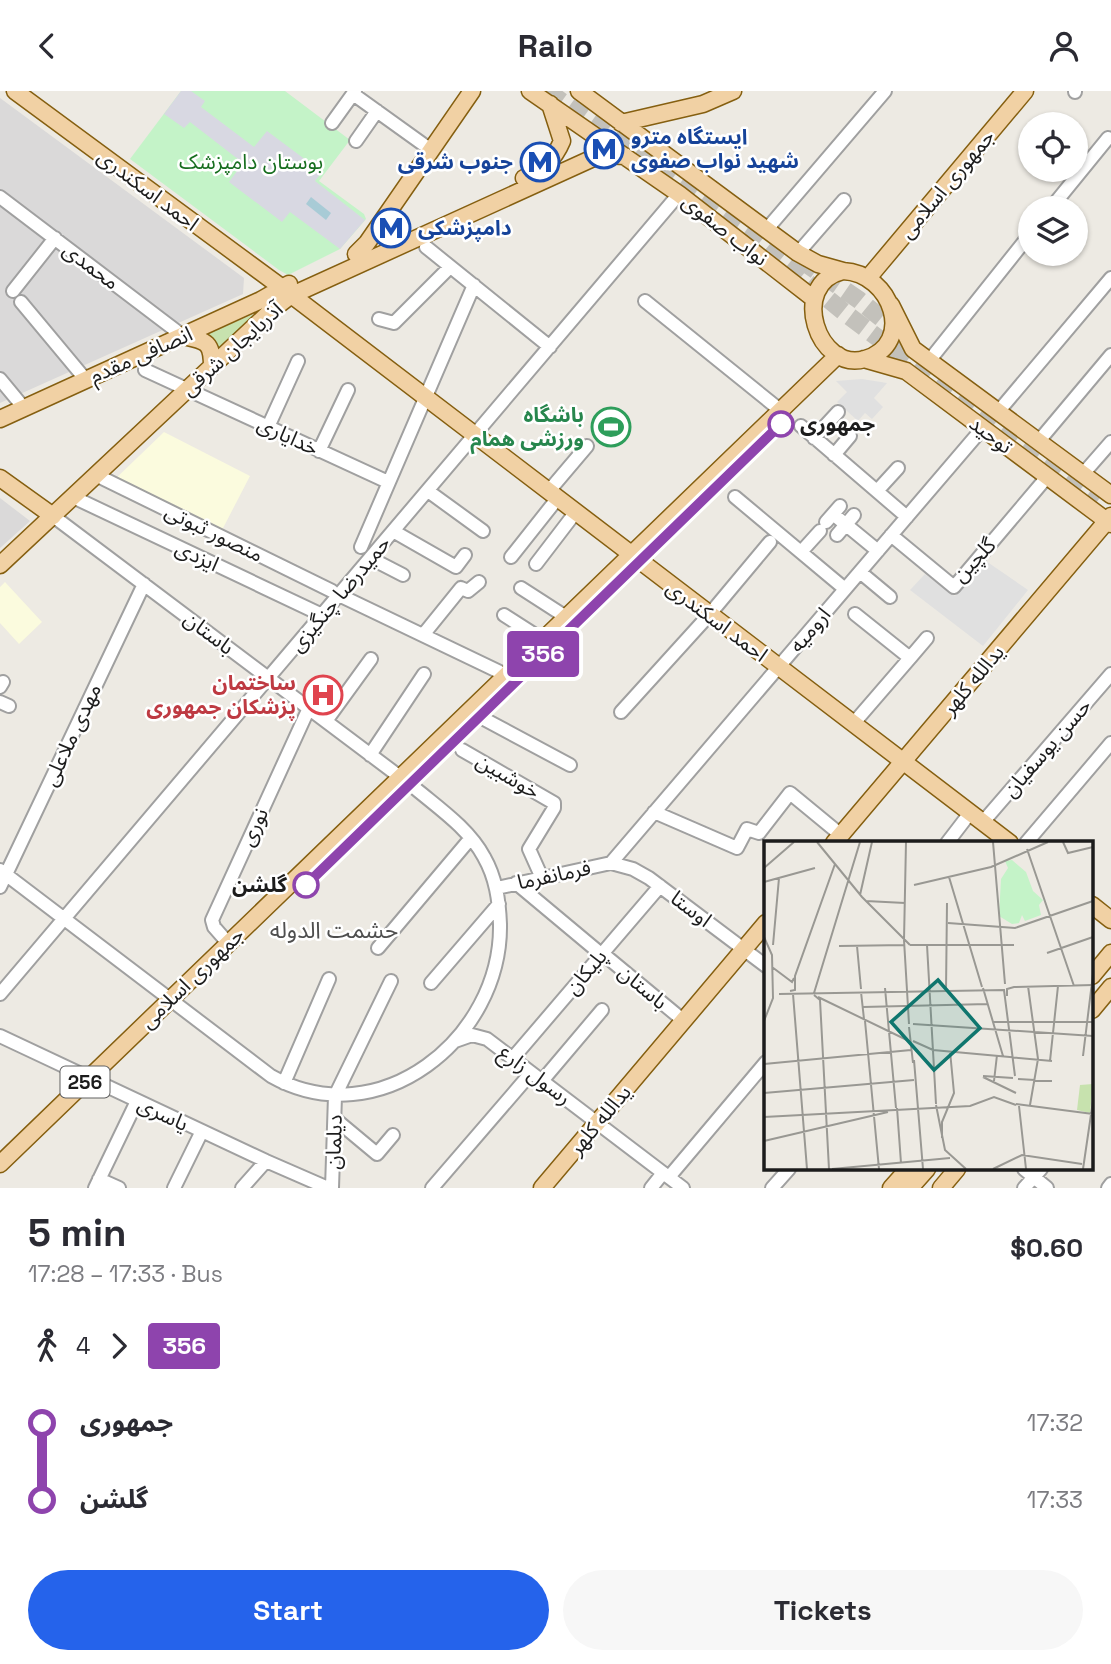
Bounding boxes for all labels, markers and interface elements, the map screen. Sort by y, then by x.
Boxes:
text: Railo [518,26,593,66]
icon: back [28,27,66,65]
icon: person [1045,27,1083,65]
map controls [1018,112,1088,266]
button: locate [1018,112,1088,182]
place label: ایستگاه مترو شهید نواب صفوی [631,123,799,174]
street label: جمهوری اسلامی [893,123,1000,244]
metro station icon: ایستگاه مترو شهید نواب صفوی [583,128,625,170]
metro station icon: جنوب شرقی [519,141,561,183]
street label: احمد اسکندری [92,143,204,237]
park label: بوستان دامپزشک [179,148,323,175]
place label: جنوب شرقی [398,148,513,175]
street label: نواب صفوی [677,188,774,272]
button: layers [1018,196,1088,266]
metro station icon: دامپزشکی [370,207,412,249]
place label: دامپزشکی [418,214,512,242]
street label: محمدی [58,236,125,296]
street label: آذربایجان شرقی [175,295,289,402]
street label: انصافی مقدم [85,320,198,392]
place label: باشگاه ورزشی همام [470,401,584,455]
sports icon: باشگاه ورزشی همام [590,406,632,448]
street label: خدایاری [253,410,323,461]
place label: جمهوری [800,410,875,437]
street label: توحید [964,410,1018,460]
marker: جمهوری [768,411,794,437]
street label: منصور ثبوتی [161,497,268,568]
street label: حمیدرضا چنگیزی [283,530,396,657]
street label: گلچین [946,532,1002,588]
street label: ایزدی [171,534,223,577]
street label: احمد اسکندری [661,574,773,668]
street label: ارومیه [783,601,836,658]
street label: باستان [179,605,240,660]
line badge: 356 [503,631,583,677]
text: 356 [521,638,565,669]
street label: یدالله کلهر [935,639,1010,721]
place label: ساختمان پزشکان جمهوری [146,669,296,721]
hospital icon: ساختمان پزشکان جمهوری [302,674,344,716]
street label: مهدی ملاعلی [36,679,107,790]
street label: حسن یوسفیان [996,693,1097,803]
street label: خوشبین [472,747,545,805]
street label: نوری [233,803,274,850]
inset map [764,841,1094,1171]
street label: فرمانفرما [515,854,593,895]
place label: گلشن [232,871,287,898]
marker: گلشن [293,872,319,898]
street label: اوستا [665,884,717,933]
district label: حشمت الدوله [270,915,398,945]
street label: جمهوری اسلامی [134,921,249,1034]
street label: پلیکان [559,943,613,1000]
street label: باستان [613,958,674,1015]
street label: رسول زارع [492,1039,577,1112]
road number: 256 [60,1067,110,1098]
street label: یدالله کلهر [562,1079,637,1161]
street label: یاسری [133,1090,193,1137]
street label: دیلمان [319,1114,348,1170]
text: 5 min [28,1209,126,1257]
text: $0.60 [1010,1231,1083,1265]
text: 17:28 – 17:33 · Bus [28,1259,223,1289]
icon: walk [28,1327,66,1365]
icon: forward [100,1327,138,1365]
text: 356 [162,1330,206,1361]
text: 4 [76,1331,90,1361]
text: جمهوری [80,1405,173,1439]
text: 17:32 [1027,1408,1083,1438]
text: گلشن [80,1482,148,1516]
text: 17:33 [1027,1485,1083,1515]
button: Start [28,1570,549,1650]
button: Tickets [563,1570,1083,1650]

